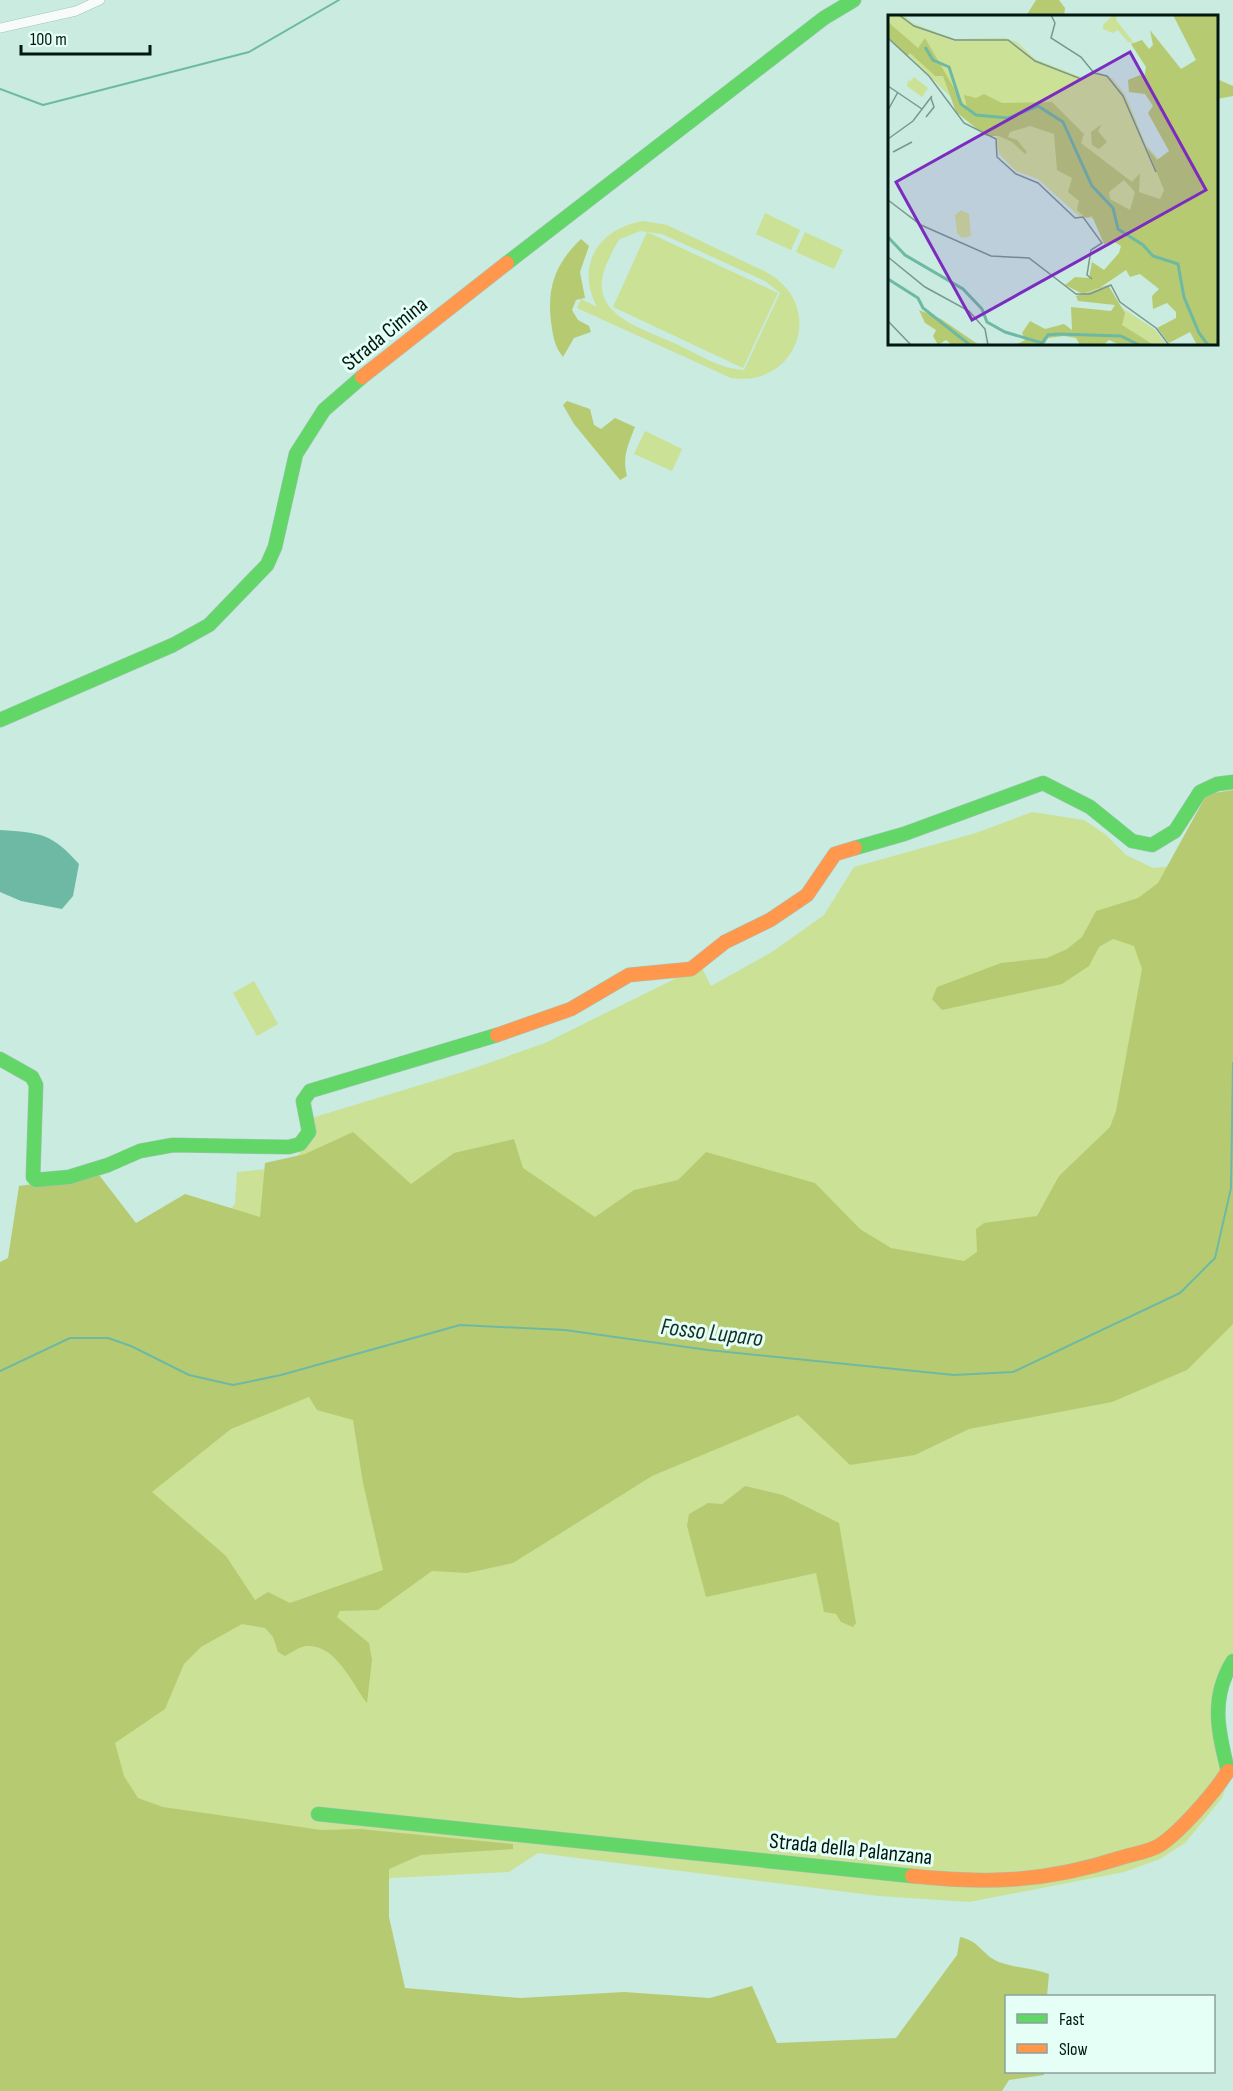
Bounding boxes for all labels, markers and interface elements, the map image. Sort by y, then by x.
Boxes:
inset map [888,15,1218,345]
scale bar [21,18,150,56]
text: 100 m [30,29,67,50]
street label: Strada Cimina [337,291,433,377]
water label: Fosso Luparo [659,1312,765,1353]
street label: Strada della Palanzana [768,1828,934,1871]
legend [1005,1995,1215,2073]
text: Fast [1059,2009,1085,2030]
text: Slow [1059,2039,1088,2060]

